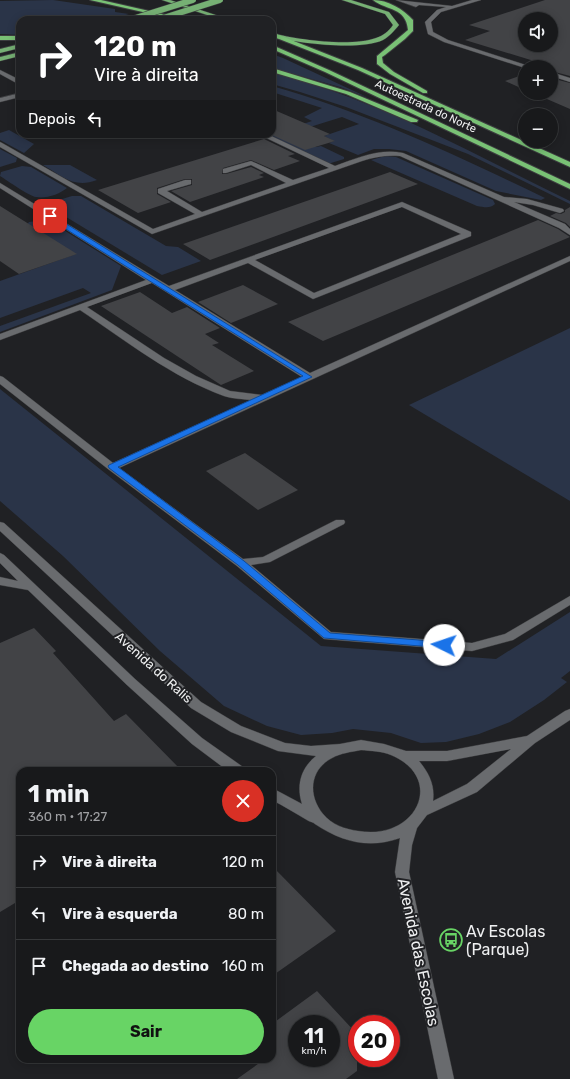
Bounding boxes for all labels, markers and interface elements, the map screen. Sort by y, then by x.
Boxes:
map controls [518,12,558,148]
button: sound [518,12,558,52]
text: 120 m [94,30,177,63]
icon: right [28,32,80,84]
button: + [518,60,558,100]
text: Vire à direita [94,64,199,86]
street label: Autoestrada do Norte [373,77,478,136]
icon: left [84,108,106,130]
button: − [518,108,558,148]
text: Depois [28,110,76,128]
pin [33,199,67,233]
icon: arrive [39,205,61,227]
position arrow [423,624,465,666]
street label: Avenida do Ralis [112,629,196,706]
text: 1 min [28,780,89,808]
button: close [222,780,264,822]
text: 360 m · 17:27 [28,809,107,824]
icon: right [28,851,50,873]
text: Vire à direita [62,853,157,871]
text: 120 m [222,853,264,871]
street label: Avenida das Escolas [394,876,443,1028]
icon: left [28,903,50,925]
text: Vire à esquerda [62,905,178,923]
text: 80 m [228,905,264,923]
place label: Av Escolas (Parque) [466,922,545,959]
bus stop icon: Av Escolas (Parque) [438,927,464,953]
icon: arrive [28,955,50,977]
text: Chegada ao destino [62,957,209,975]
text: 160 m [222,957,264,975]
button: Sair [28,1009,264,1055]
speed limit sign: 20 [348,1015,400,1067]
text: 11 [304,1024,324,1048]
text: km/h [302,1045,326,1057]

